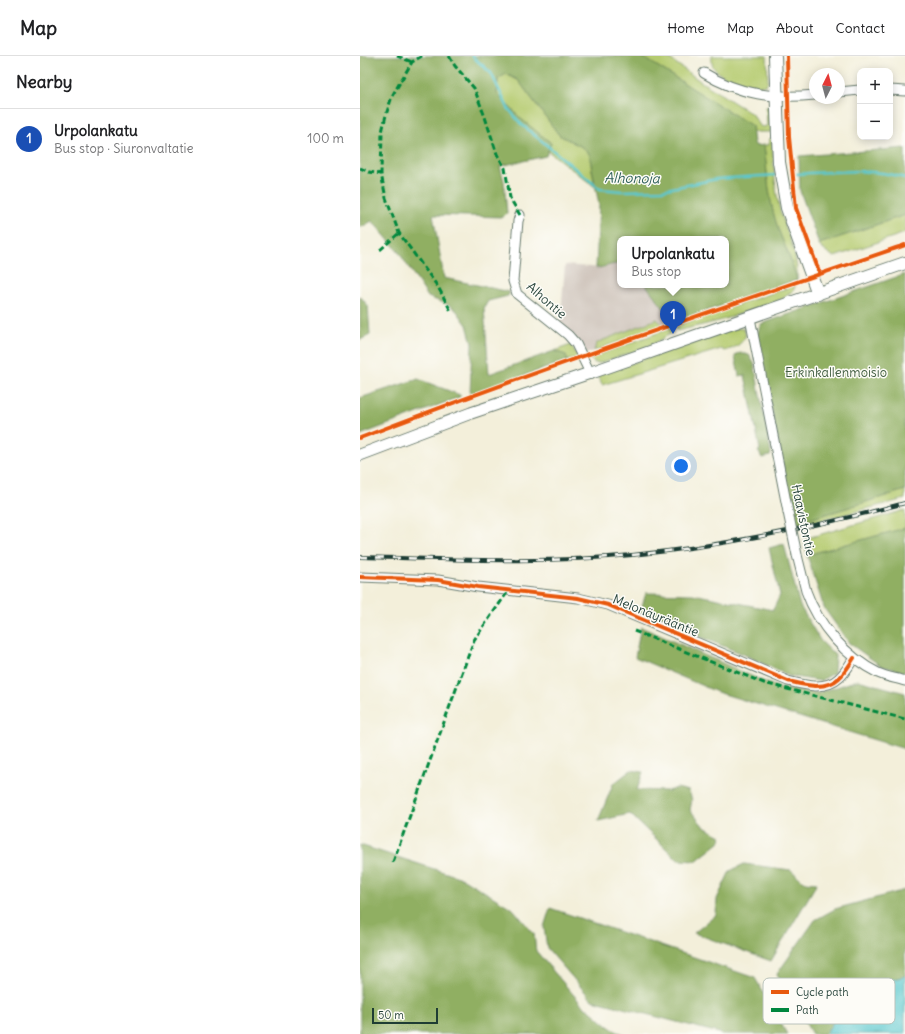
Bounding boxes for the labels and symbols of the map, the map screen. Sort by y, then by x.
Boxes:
north arrow [809,68,845,104]
water label: Alhonoja [604,169,661,187]
street label: Alhontie [523,278,570,322]
pin: 1 [660,301,686,334]
park label: Erkinkallenmoisio [785,364,887,381]
your location [671,456,691,476]
street label: Haavistontie [788,483,819,557]
street label: Melonäyrääntie [610,590,701,641]
legend [763,978,895,1024]
text: Cycle path [796,985,849,999]
text: Path [796,1003,819,1017]
scale bar [372,1006,438,1025]

